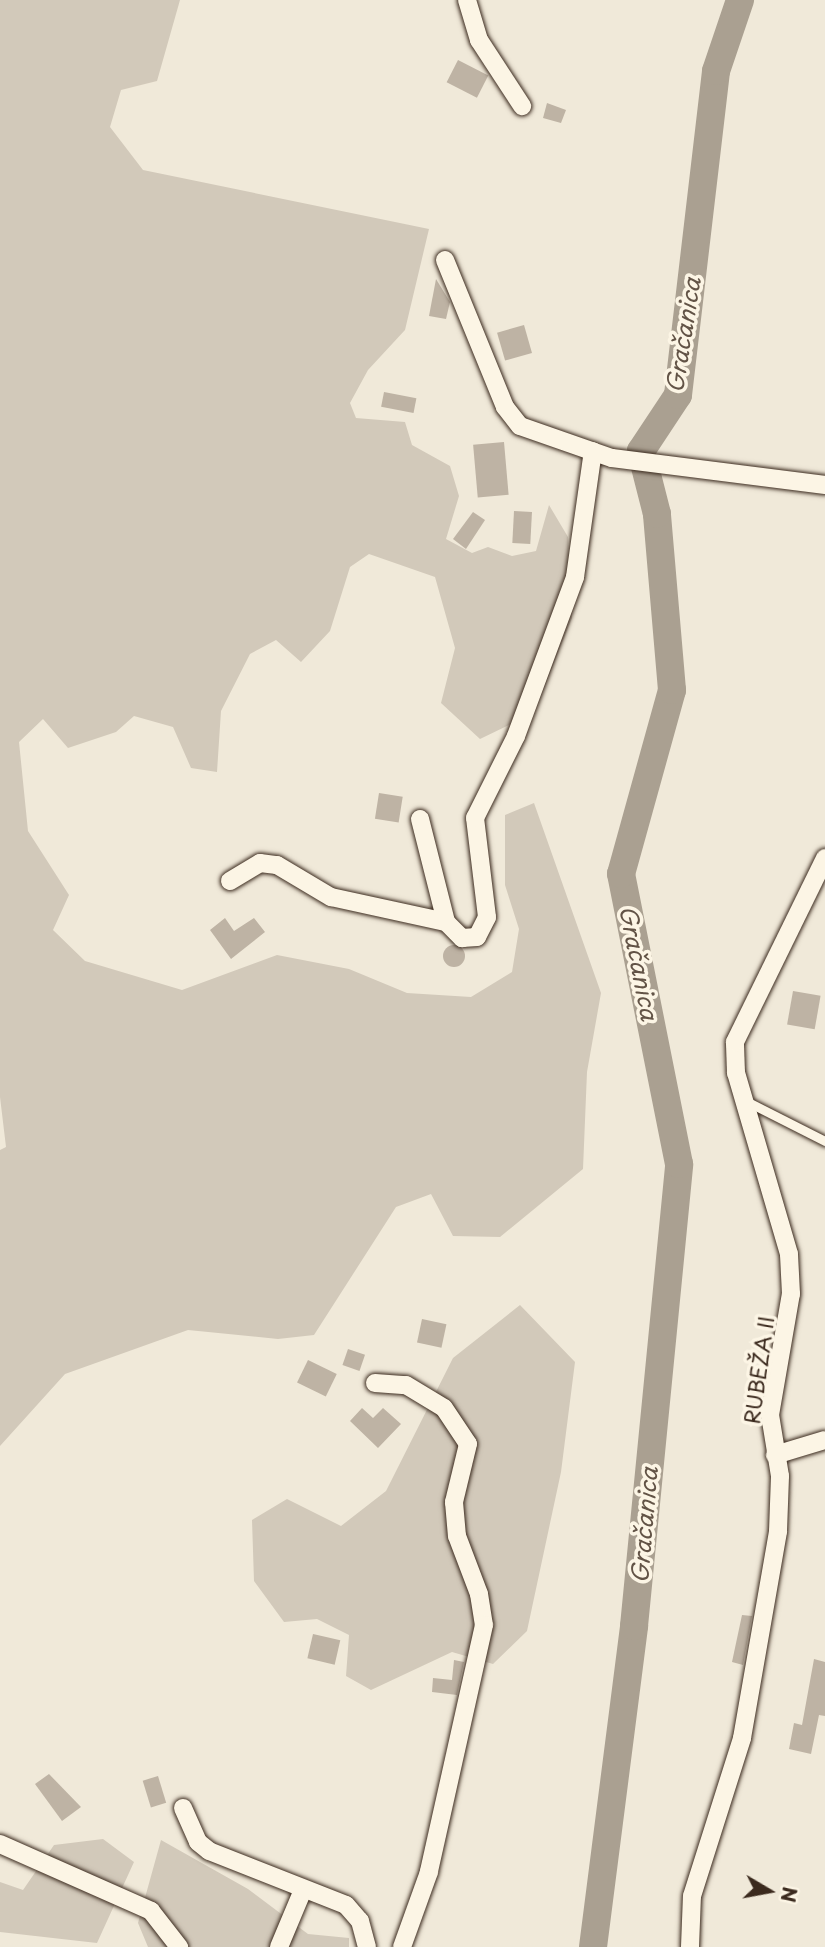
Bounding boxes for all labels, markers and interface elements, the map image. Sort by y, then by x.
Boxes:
water label: Gračanica [660,275,706,395]
water label: Gračanica [614,903,664,1023]
street label: RUBEŽA II [738,1315,778,1425]
water label: Gračanica [625,1466,663,1584]
north arrow [734,1856,804,1926]
text: N [775,1885,805,1904]

